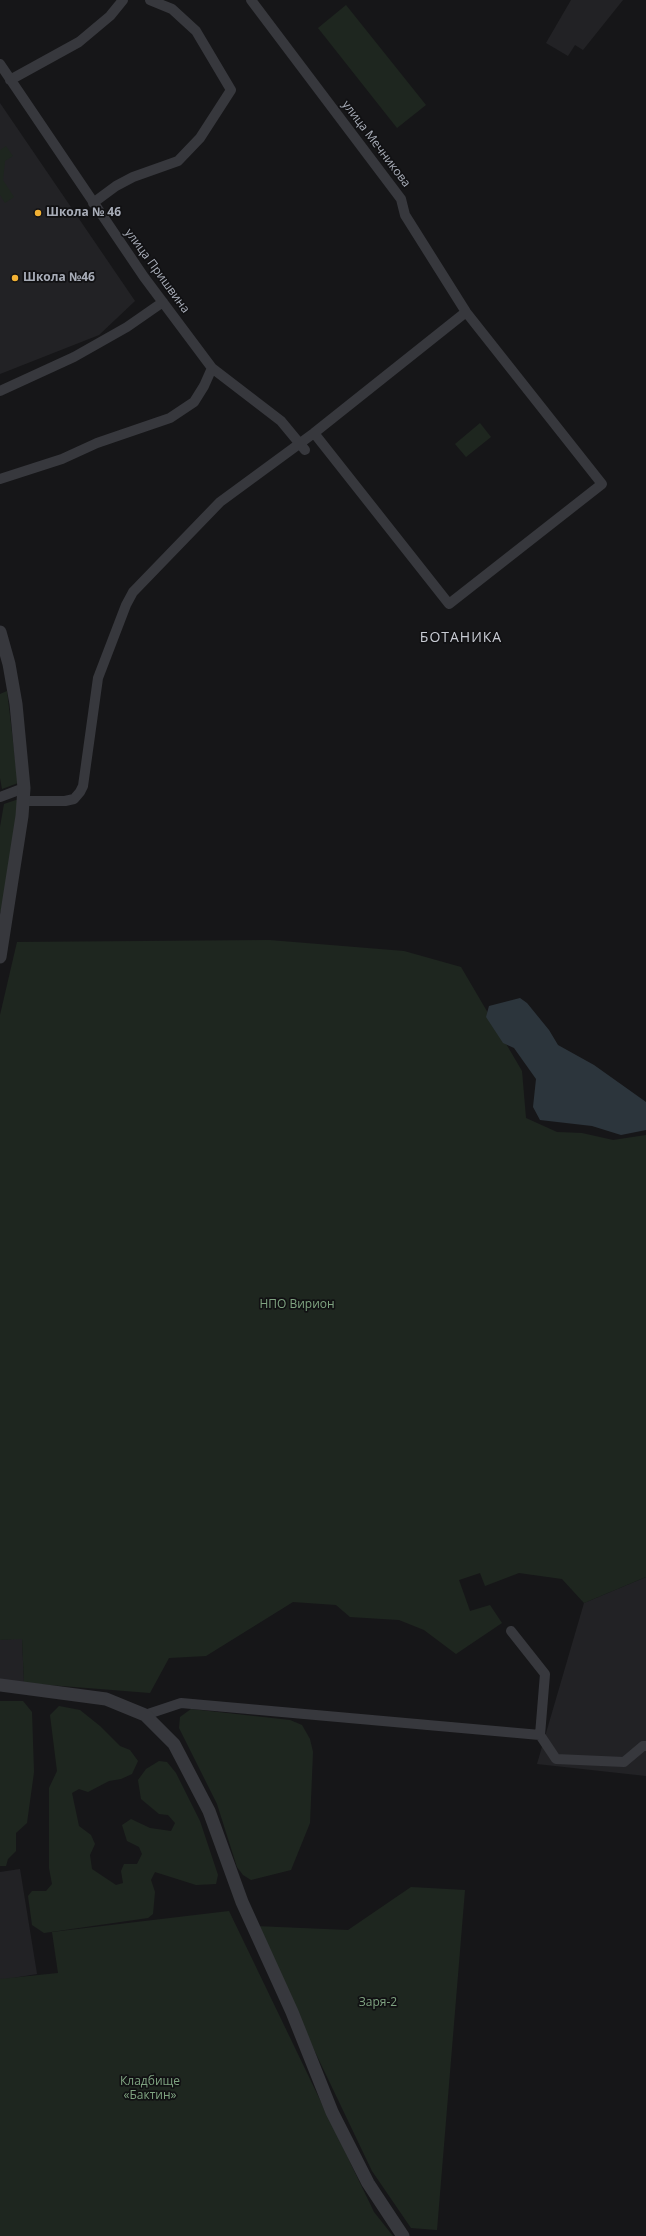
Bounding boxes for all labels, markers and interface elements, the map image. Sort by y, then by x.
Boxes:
street label: улица Мечникова [339,98,413,190]
place label: Школа № 46 [46,206,121,220]
marker: Школа № 46 [33,208,43,218]
street label: улица Пришвина [122,226,192,316]
place label: Школа №46 [23,271,95,285]
marker: Школа №46 [10,273,20,283]
district label: БОТАНИКА [420,630,502,646]
park label: НПО Вирион [259,1298,335,1312]
park label: Заря-2 [359,1996,397,2010]
park label: Кладбище «Бактин» [120,2075,180,2103]

